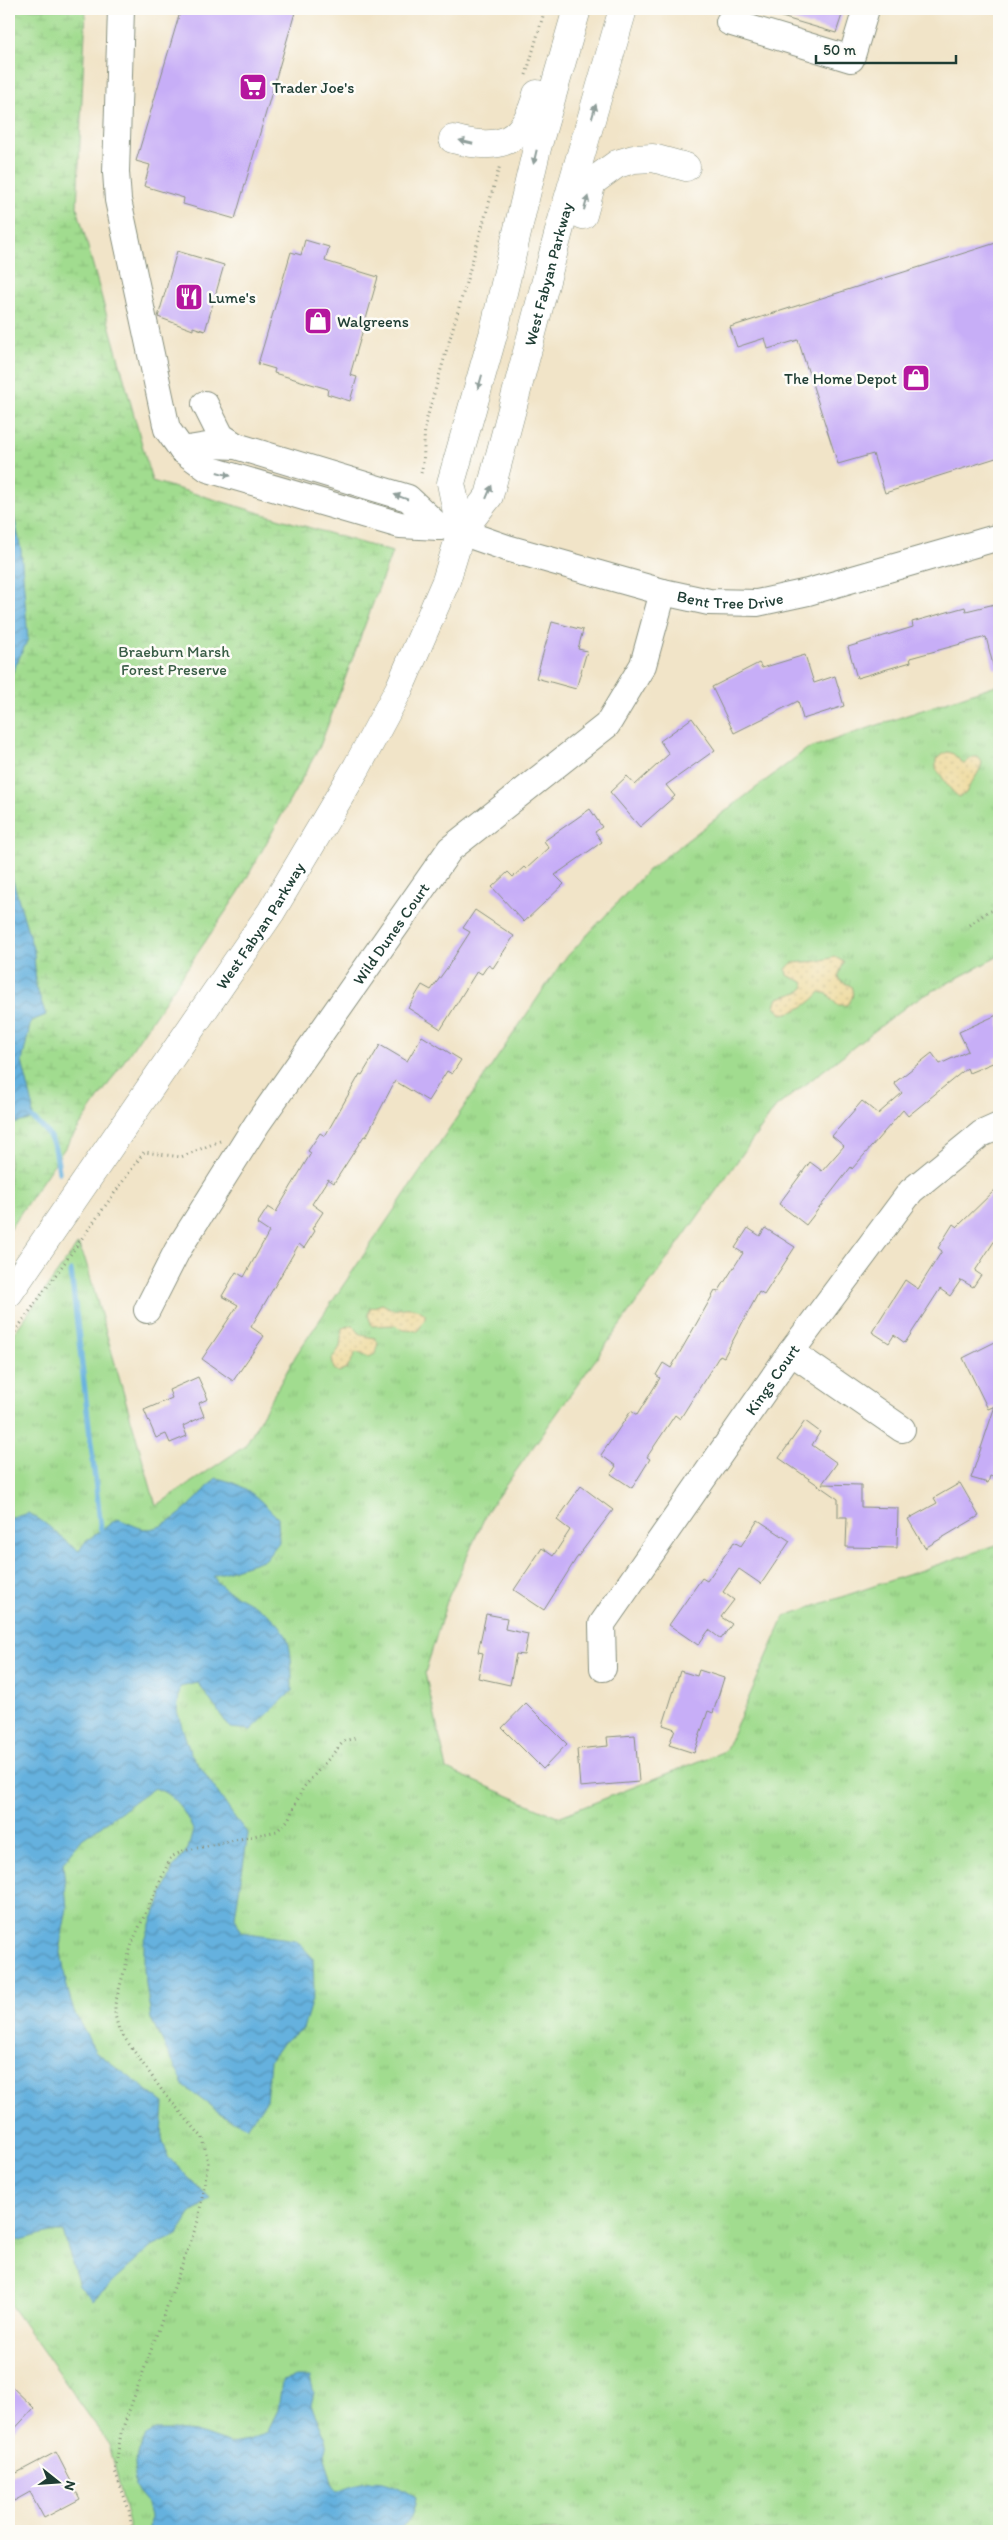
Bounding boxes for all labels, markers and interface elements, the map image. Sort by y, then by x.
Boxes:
scale bar [816,32,956,64]
text: 50 m [823,41,856,59]
supermarket icon: Trader Joe's [238,72,268,102]
place label: Trader Joe's [272,78,354,97]
one-way arrow [590,104,598,119]
one-way arrow [459,138,474,146]
one-way arrow [531,149,539,164]
one-way arrow [582,195,590,211]
street label: West Fabyan Parkway [520,199,576,348]
restaurant icon: Lume's [174,282,204,312]
place label: Lume's [208,288,256,307]
shop icon: Walgreens [303,306,333,336]
place label: Walgreens [337,312,409,331]
shop icon: The Home Depot [901,363,931,393]
place label: The Home Depot [784,369,897,388]
one-way arrow [475,374,483,389]
one-way arrow [216,470,231,478]
one-way arrow [485,484,493,499]
one-way arrow [393,492,408,500]
street label: Bent Tree Drive [675,586,785,613]
park label: Braeburn Marsh Forest Preserve [118,642,230,679]
street label: West Fabyan Parkway [211,858,308,993]
street label: Wild Dunes Court [348,879,433,988]
street label: Kings Court [741,1340,803,1418]
north arrow [32,2458,82,2508]
text: N [60,2479,79,2493]

